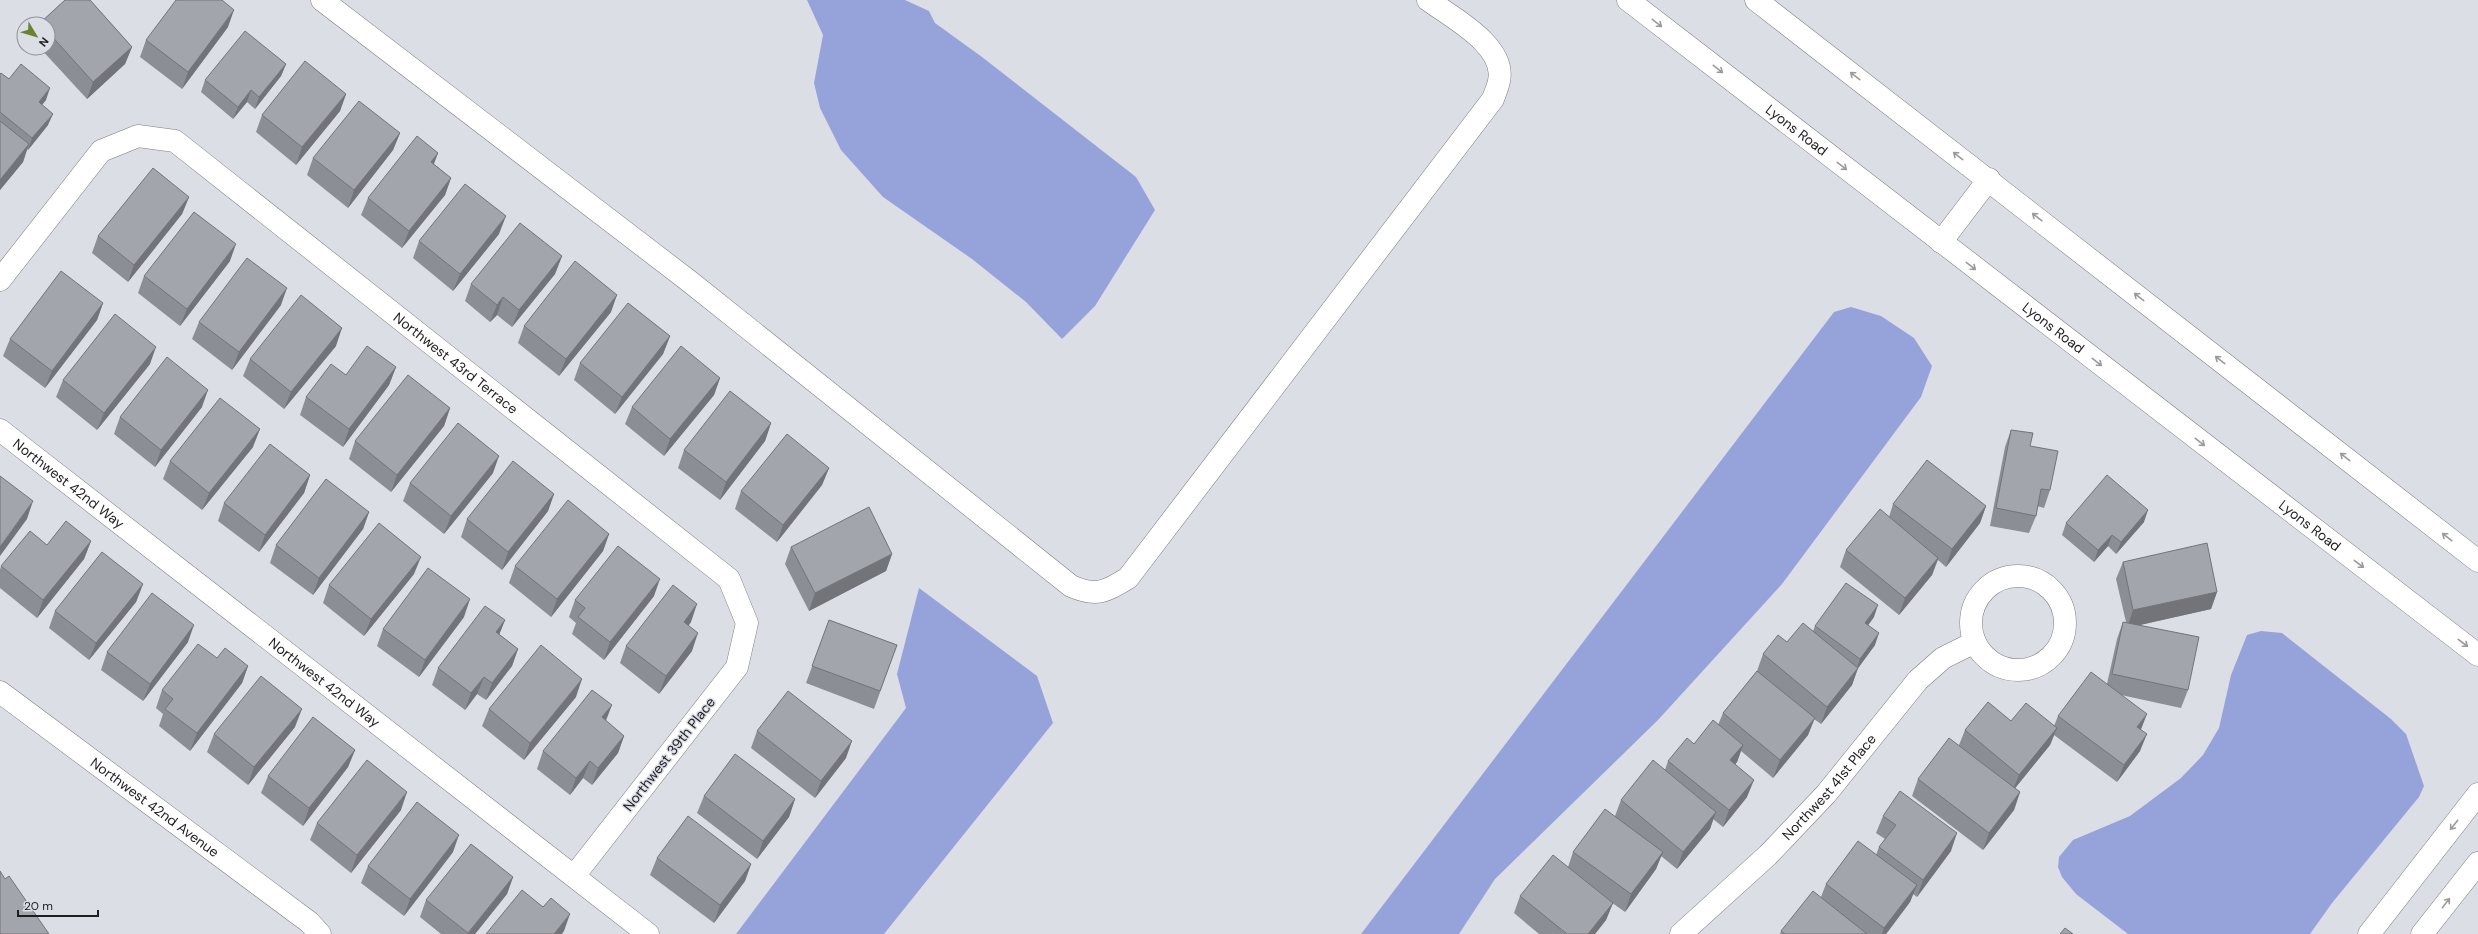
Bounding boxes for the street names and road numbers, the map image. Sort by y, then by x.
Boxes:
street label: Lyons Road [1762,100,1831,160]
street label: Lyons Road [2019,298,2088,357]
street label: Northwest 43rd Terrace [390,308,522,418]
street label: Northwest 42nd Way [9,434,128,532]
street label: Lyons Road [2275,496,2345,555]
street label: Northwest 42nd Way [265,633,384,731]
street label: Northwest 39th Place [619,693,719,815]
street label: Northwest 41st Place [1778,730,1880,844]
street label: Northwest 42nd Avenue [87,753,223,861]

